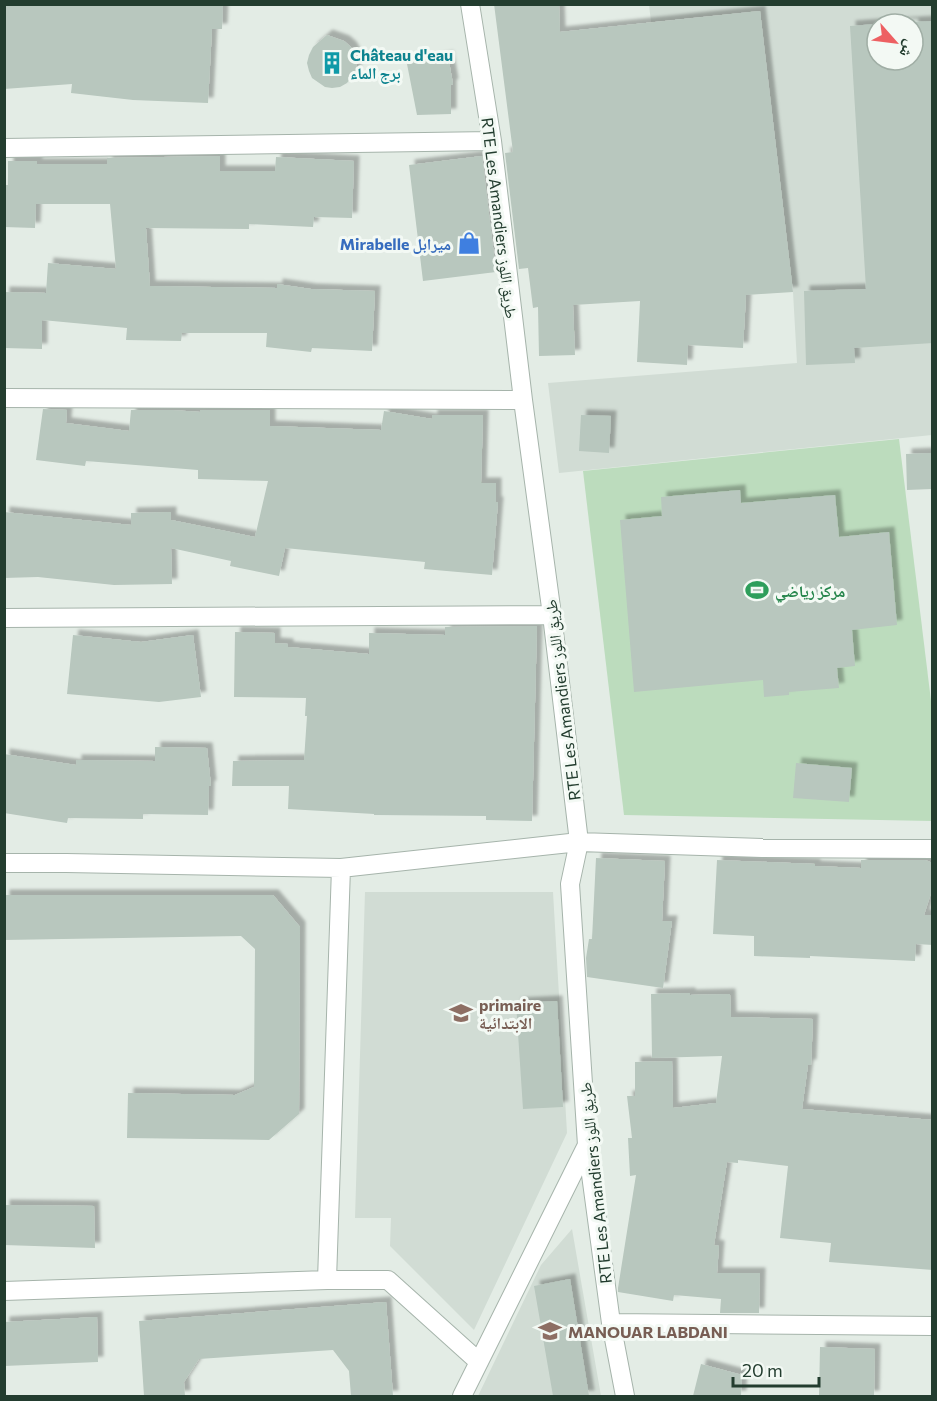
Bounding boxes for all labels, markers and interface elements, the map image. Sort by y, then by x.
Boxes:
north arrow [865,12,925,72]
text: ش [895,37,921,61]
place label: Château d'eau برج الماء [350,45,453,84]
building icon: Château d'eau برج الماء [319,50,345,76]
street label: RTE Les Amandiers طريق اللوز [476,116,522,320]
shop icon: Mirabelle ميرابل [456,230,482,256]
place label: Mirabelle ميرابل [340,234,451,254]
sports icon: مركز رياضي [744,577,770,603]
place label: مركز رياضي [775,581,845,603]
street label: RTE Les Amandiers طريق اللوز [540,598,586,802]
place label: primaire الابتدائية [479,995,541,1032]
school or university icon: primaire الابتدائية [448,1000,474,1026]
street label: RTE Les Amandiers طريق اللوز [575,1081,617,1285]
school or university icon: MANOUAR LABDANI [537,1318,563,1344]
place label: MANOUAR LABDANI [568,1322,728,1341]
scale bar [733,1350,818,1388]
text: 20 m [742,1359,783,1381]

